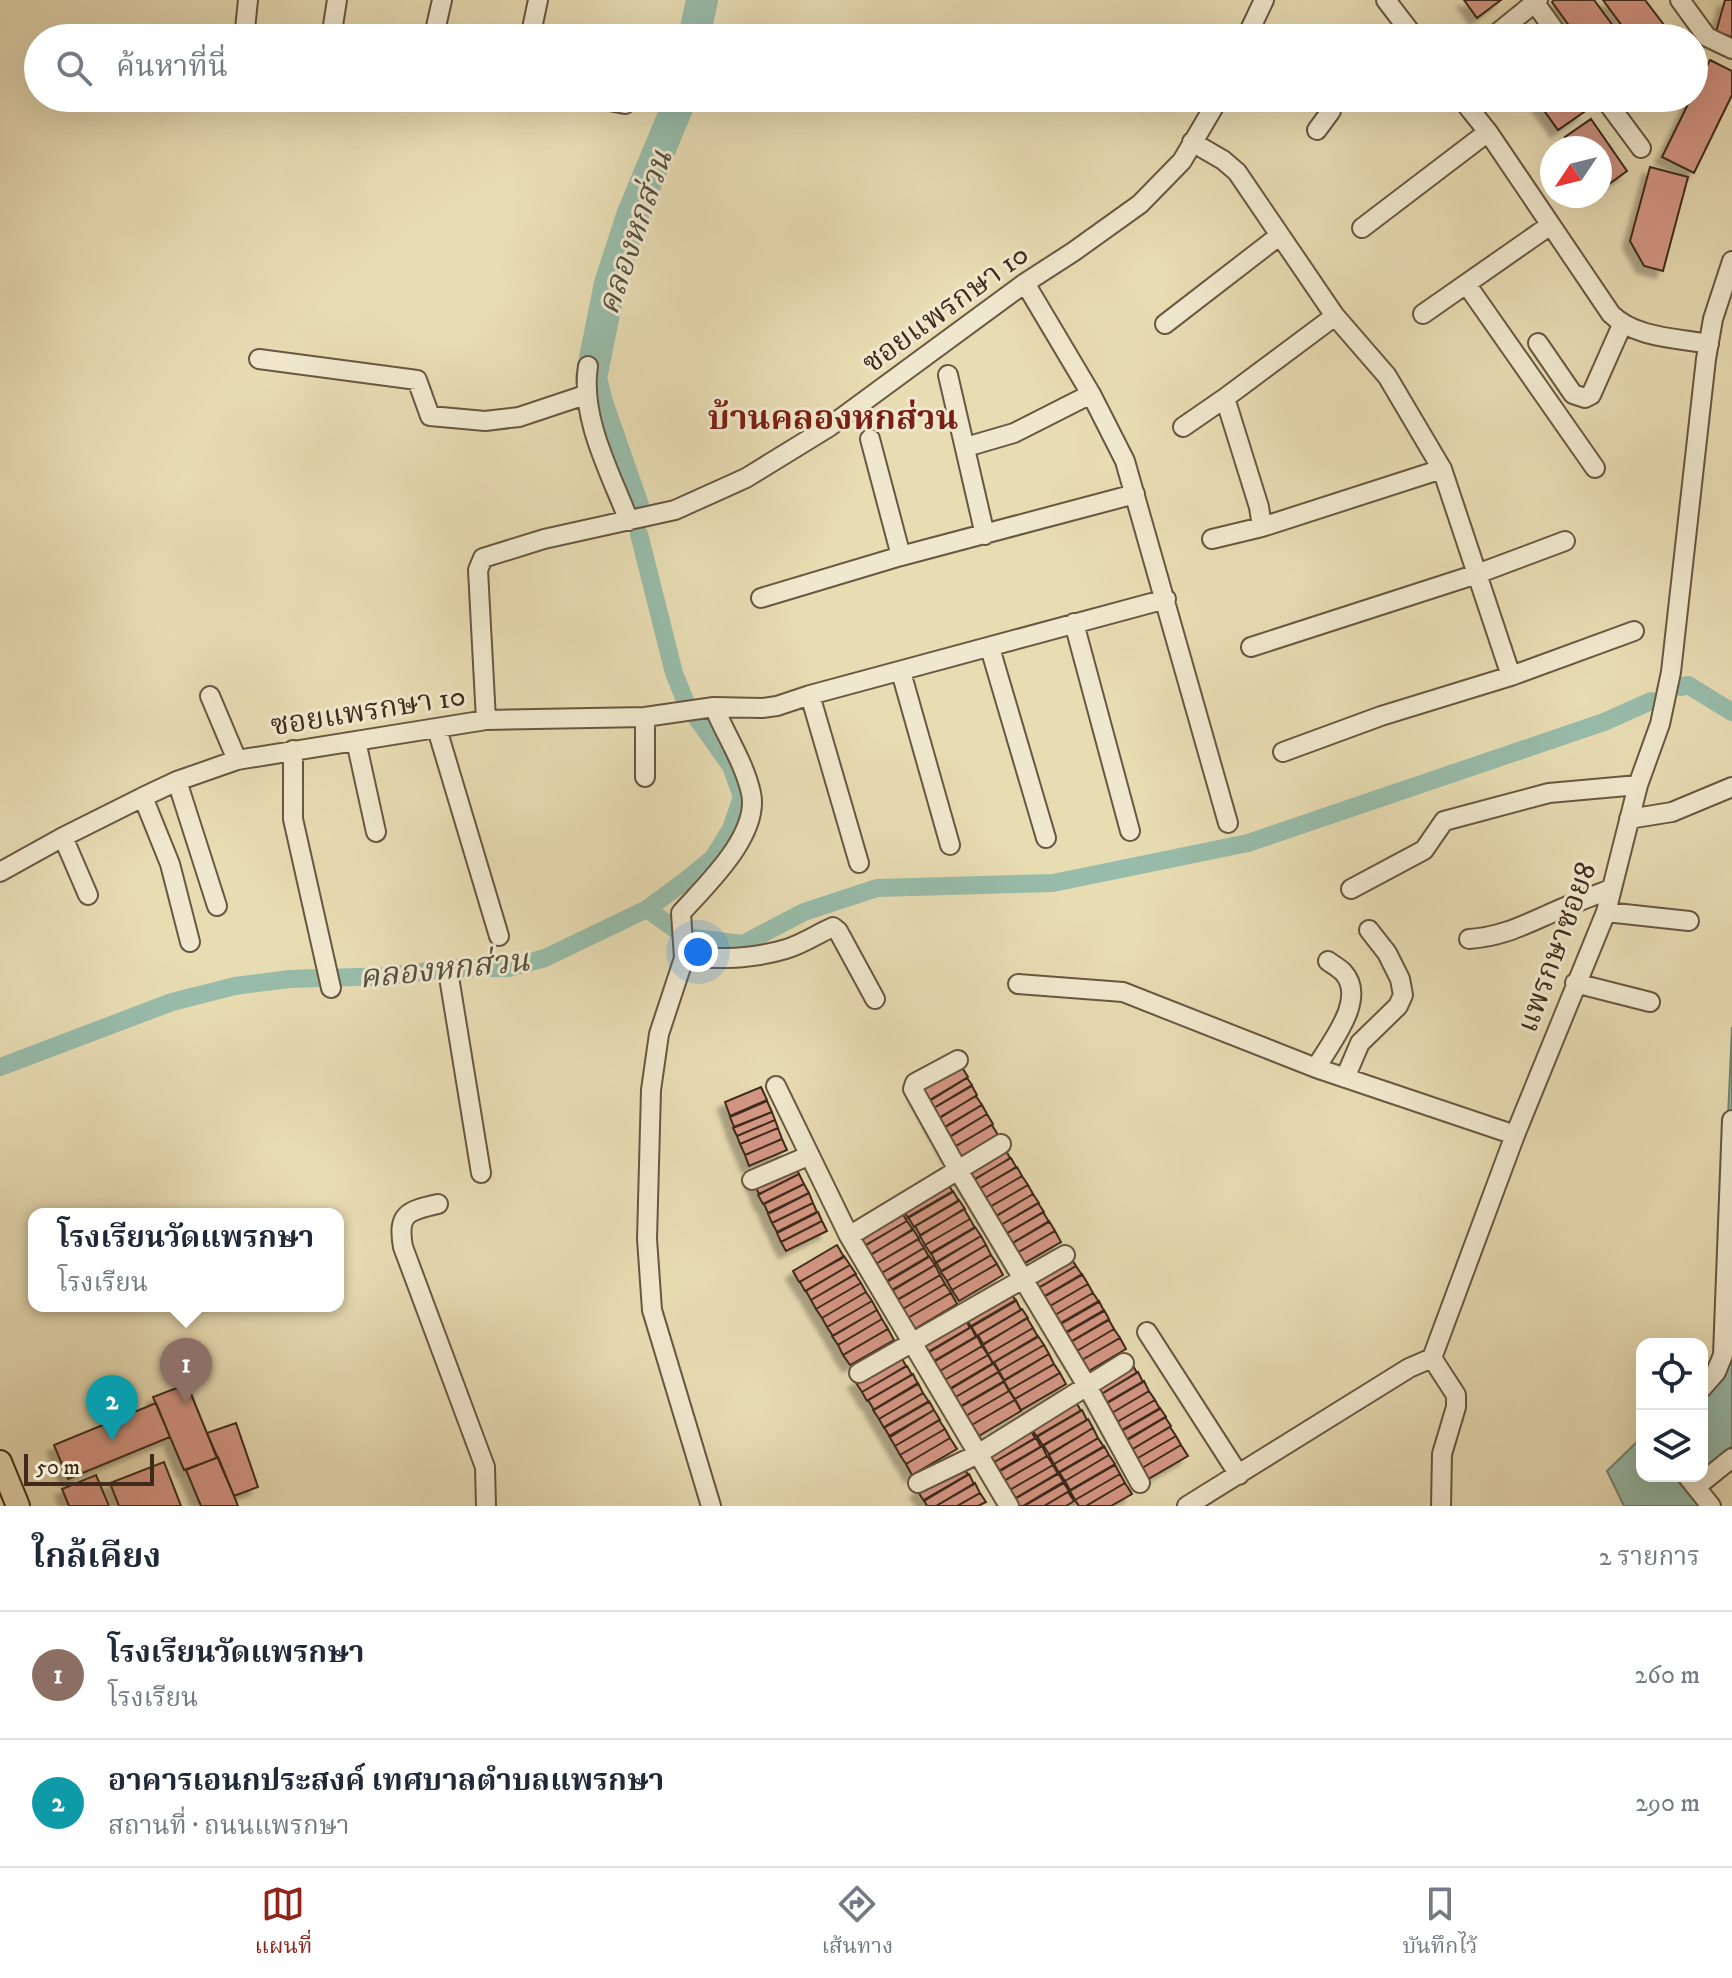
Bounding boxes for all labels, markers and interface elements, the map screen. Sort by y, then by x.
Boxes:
search box [24,24,1708,112]
icon: search [52,46,96,90]
text: ค้นหาที่นี่ [116,49,228,86]
north arrow [1540,136,1612,208]
water label: คลองหกส่วน [589,144,683,320]
street label: ซอยแพรกษา 10 [855,236,1036,382]
district label: บ้านคลองหกส่วน [708,398,959,440]
street label: ซอยแพรกษา 10 [268,678,468,745]
street label: แพรกษาซอย8 [1510,857,1605,1038]
your location [678,932,718,972]
water label: คลองหกส่วน [357,941,532,999]
popup [28,1208,344,1312]
text: โรงเรียนวัดแพรกษา [58,1220,314,1257]
text: โรงเรียน [58,1267,148,1300]
pin: 1 [160,1338,212,1404]
map controls [1636,1338,1708,1482]
button: locate [1636,1338,1708,1410]
pin: 2 [86,1375,138,1441]
button: layers [1636,1410,1708,1482]
scale bar [24,1450,154,1486]
text: 50 m [36,1454,80,1481]
text: ใกล้เคียง [32,1536,161,1578]
text: 2 รายการ [1599,1541,1700,1574]
text: โรงเรียนวัดแพรกษา [108,1635,365,1672]
text: 1 [53,1659,63,1692]
text: 260 m [1635,1659,1700,1692]
text: โรงเรียน [108,1682,198,1715]
text: อาคารเอนกประสงค์ เทศบาลตำบลแพรกษา [108,1763,664,1800]
text: 2 [52,1787,64,1820]
text: 290 m [1635,1787,1700,1820]
text: สถานที่ · ถนนแพรกษา [108,1810,350,1843]
tab: แผนที่ [255,1882,312,1965]
tab: เส้นทาง [821,1882,893,1965]
tab: บันทึกไว้ [1402,1882,1477,1965]

